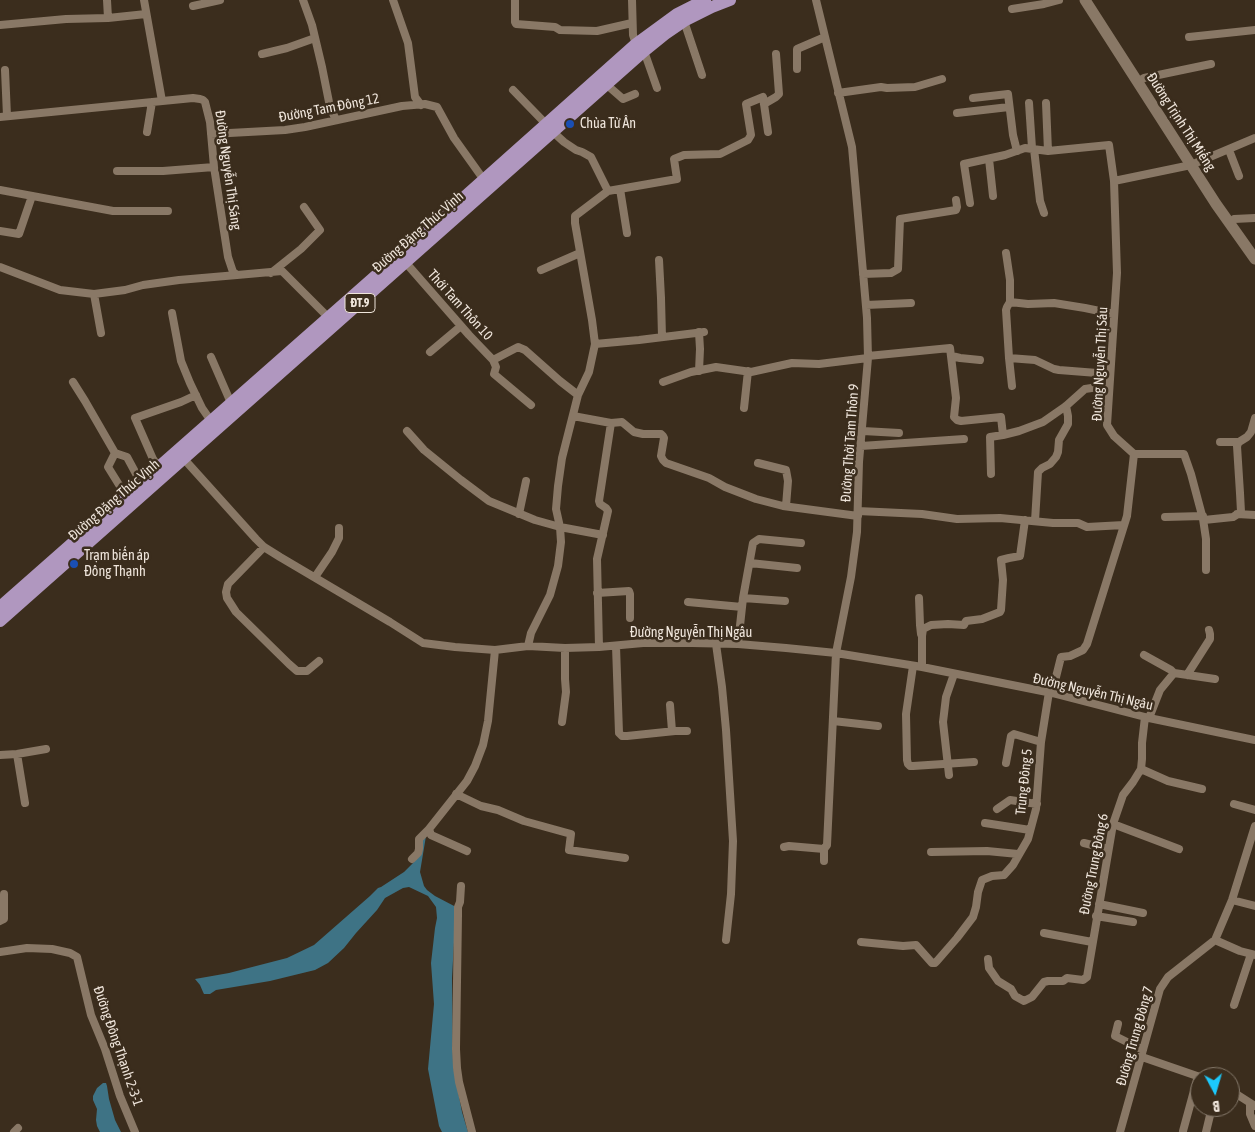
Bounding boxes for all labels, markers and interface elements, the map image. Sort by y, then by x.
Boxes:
street label: Đường Trịnh Thị Miếng [1143,70,1219,174]
street label: Đường Tam Đông 12 [277,90,381,126]
street label: Đường Nguyễn Thị Sáng [211,109,245,231]
place label: Chùa Từ Ân [580,116,636,132]
marker: Chùa Từ Ân [564,118,576,130]
street label: Đường Đặng Thúc Vịnh [369,188,467,276]
street label: Thới Tam Thôn 10 [424,266,496,344]
road number: ĐT.9 [345,294,375,312]
street label: Đường Nguyễn Thị Sáu [1089,306,1111,422]
street label: Đường Thời Tam Thôn 9 [837,383,863,503]
street label: Đường Đặng Thúc Vịnh [65,456,163,544]
place label: Trạm biến áp Đông Thạnh [84,548,150,580]
marker: Trạm biến áp Đông Thạnh [68,558,80,570]
street label: Đường Nguyễn Thị Ngâu [630,625,752,641]
street label: Đường Nguyễn Thị Ngâu [1031,670,1155,714]
street label: Trung Đông 5 [1012,748,1036,816]
street label: Đường Trung Đông 6 [1076,812,1112,916]
street label: Đường Đông Thạnh 2-3-1 [90,984,146,1108]
street label: Đường Trung Đông 7 [1113,984,1157,1088]
north arrow [1190,1067,1240,1117]
text: B [1212,1098,1221,1114]

